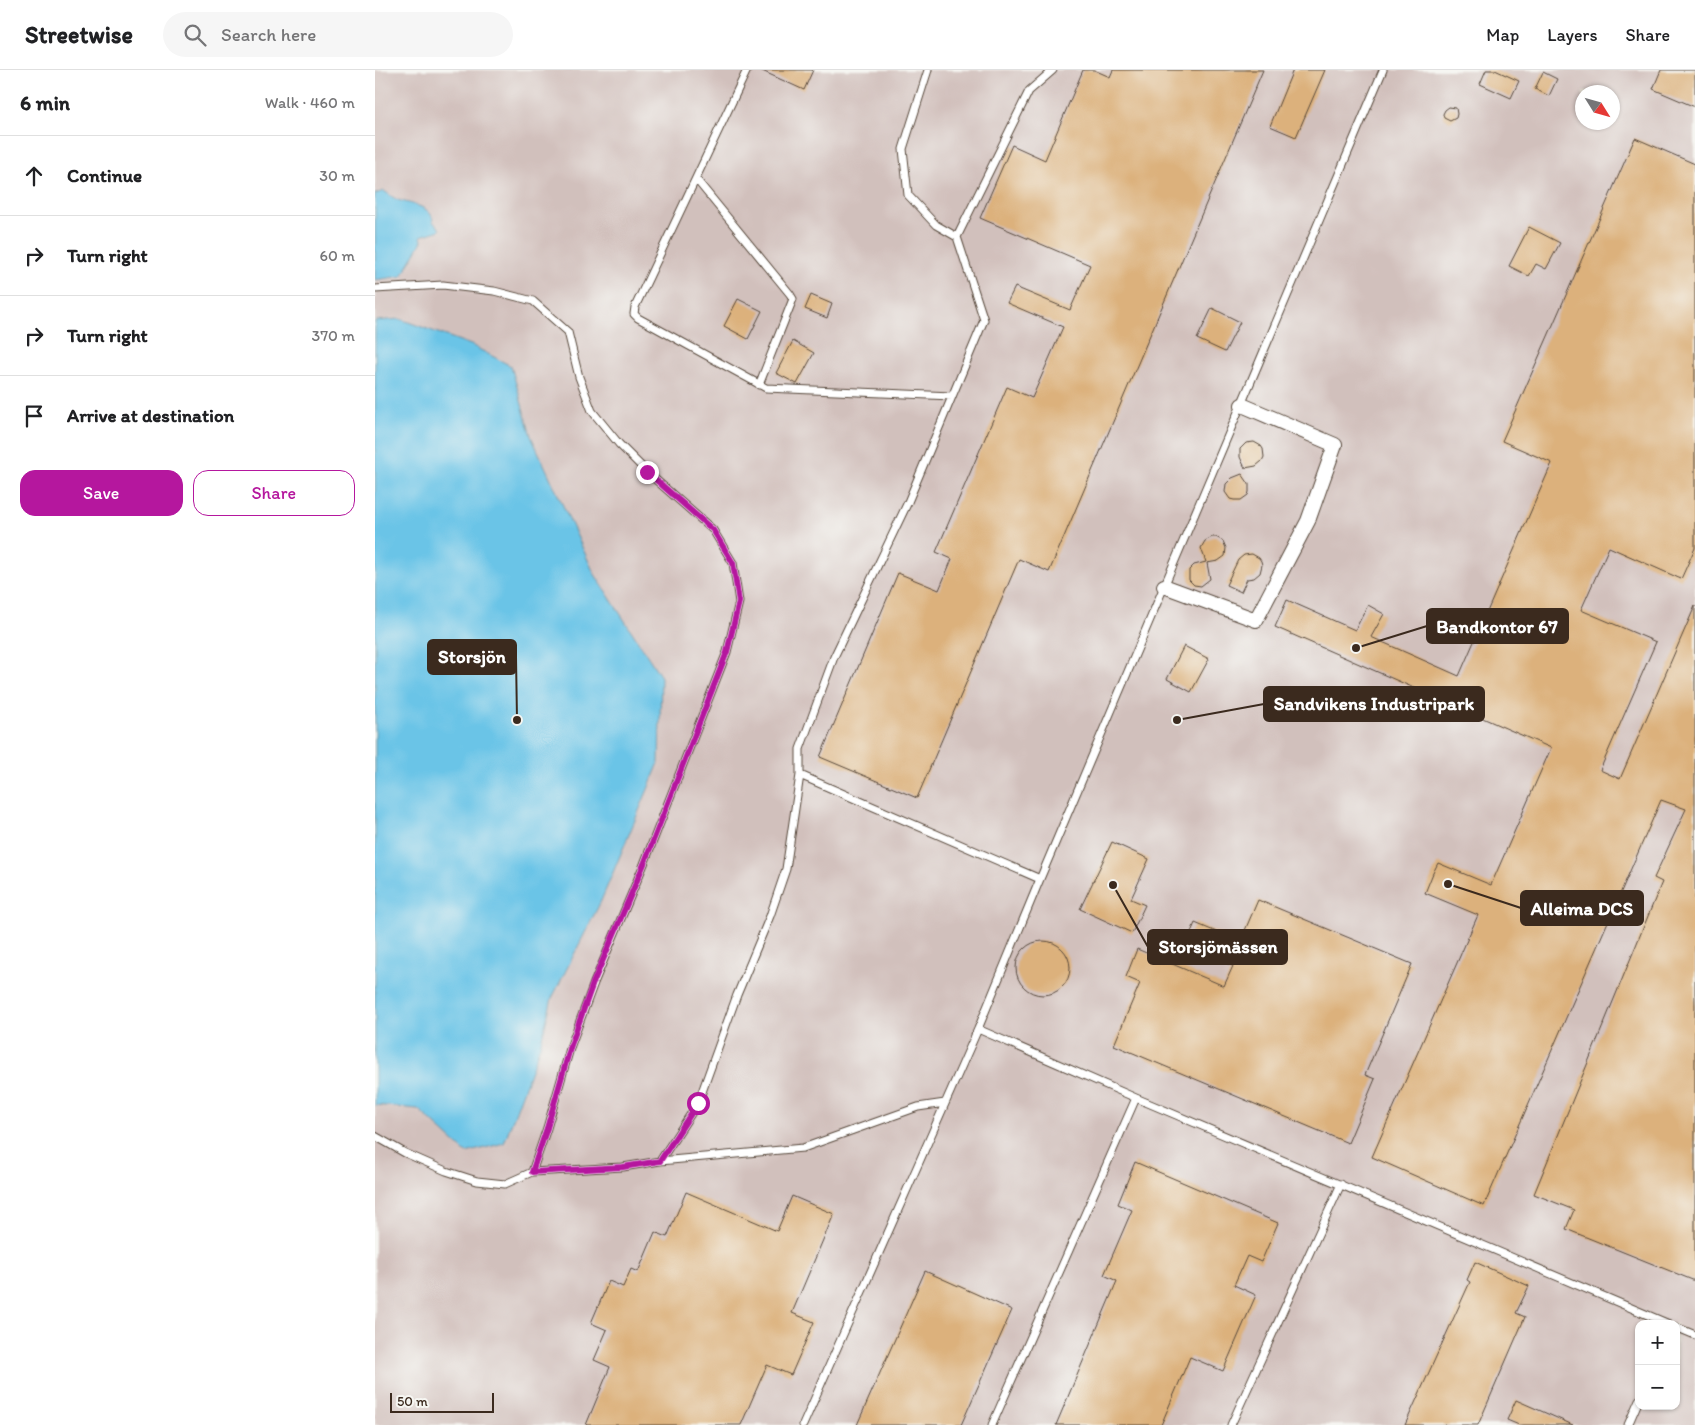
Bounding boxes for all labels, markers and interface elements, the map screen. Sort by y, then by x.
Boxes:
search box [163,12,513,57]
text: Streetwise [25,20,133,49]
icon: search [181,21,209,49]
text: Search here [221,23,316,46]
text: Map [1486,24,1519,46]
text: Layers [1547,24,1597,46]
text: Share [1625,24,1670,46]
north arrow [1575,85,1620,130]
text: 6 min [20,90,70,115]
text: Walk · 460 m [265,93,355,112]
icon: ahead [20,162,48,190]
text: Continue [67,164,142,187]
text: 30 m [319,166,355,185]
icon: right [20,242,48,270]
text: Turn right [67,244,148,267]
text: 60 m [320,246,355,265]
icon: right [20,322,48,350]
text: Turn right [67,324,148,347]
text: 370 m [311,326,355,345]
icon: arrive [20,402,48,430]
text: Arrive at destination [67,404,234,427]
route end [636,461,659,484]
button: Save [20,470,183,516]
button: Share [193,470,355,516]
callout: Bandkontor 67 [1427,609,1568,643]
text: Bandkontor 67 [1436,615,1558,638]
callout: Storsjön [428,640,516,674]
text: Storsjön [438,645,507,668]
callout: Sandvikens Industripark [1264,687,1484,721]
text: Sandvikens Industripark [1274,692,1475,715]
callout: Alleima DCS [1521,891,1643,925]
text: Alleima DCS [1530,897,1634,920]
callout: Storsjömässen [1148,930,1287,964]
text: Storsjömässen [1158,935,1278,958]
route start [687,1092,710,1115]
map controls [1635,1320,1680,1410]
button: + [1635,1320,1680,1365]
button: − [1635,1365,1680,1410]
scale bar [390,1390,494,1413]
text: 50 m [397,1393,428,1410]

